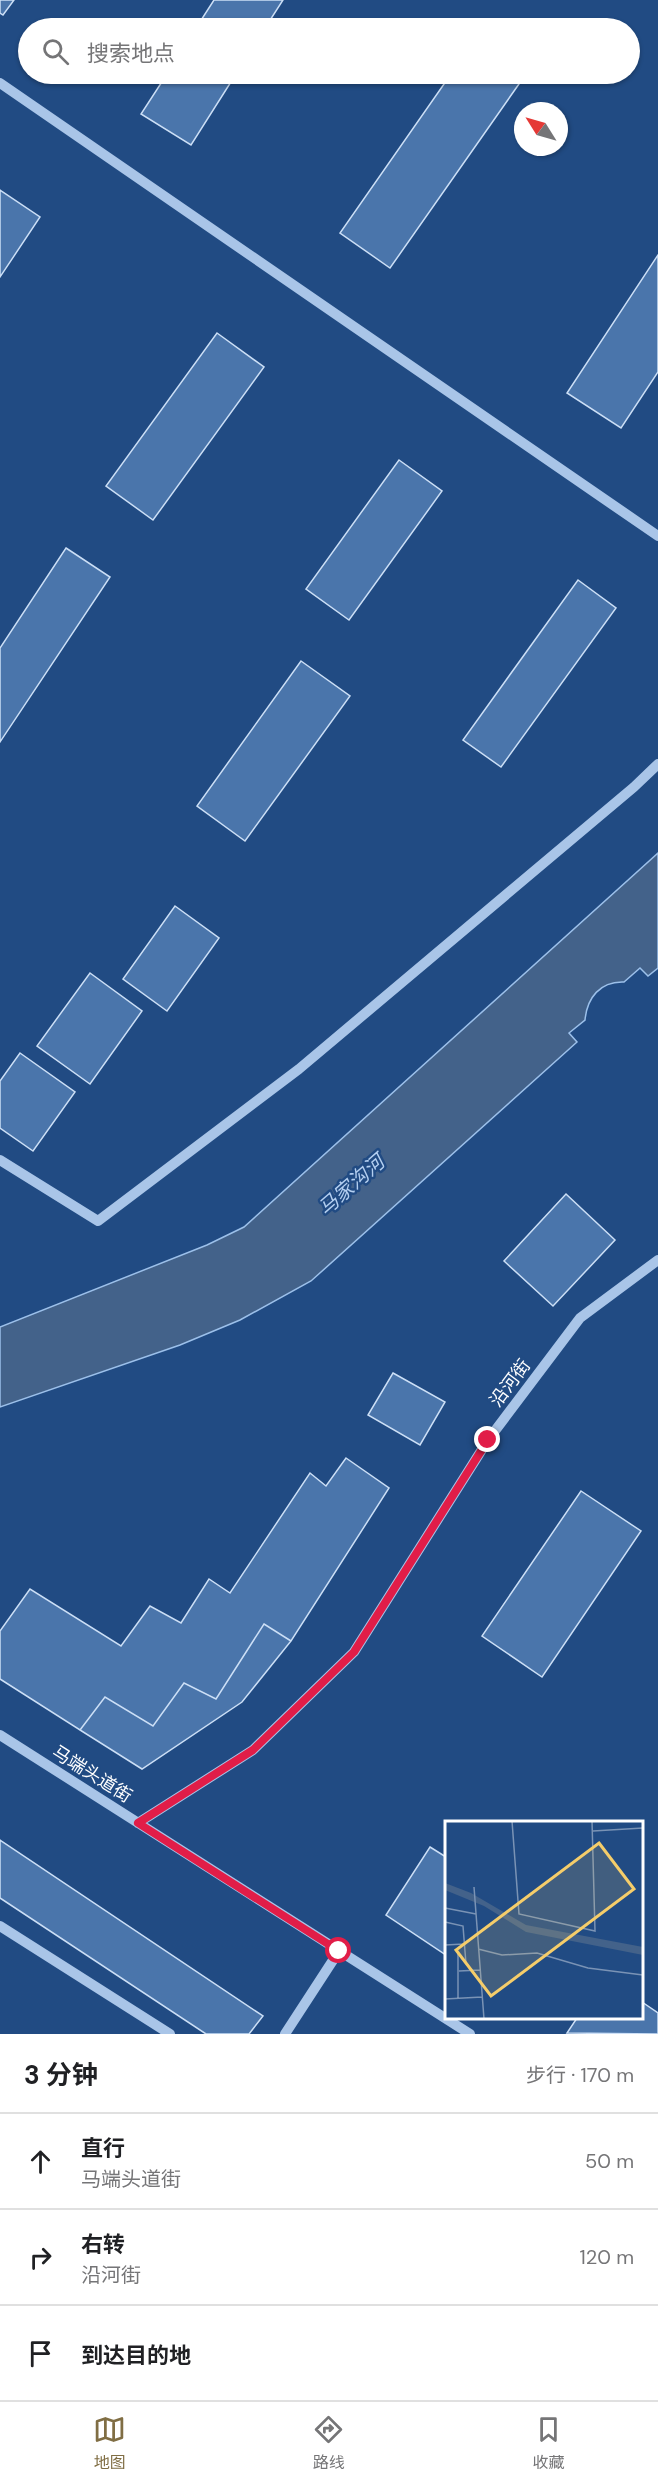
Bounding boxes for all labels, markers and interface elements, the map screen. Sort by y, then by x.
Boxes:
search box [18,18,640,84]
icon: search [39,35,72,68]
text: 搜索地点 [87,39,175,68]
north arrow [514,102,568,156]
water label: 马家沟河 [312,1146,393,1221]
street label: 沿河街 [484,1354,536,1412]
route end [474,1426,500,1452]
street label: 马端头道街 [47,1740,137,1808]
inset map [445,1821,643,2019]
route start [325,1937,351,1963]
text: 3 分钟 [24,2058,98,2092]
text: 步行 · 170 m [526,2062,634,2088]
text: 直行 [81,2134,125,2163]
icon: ahead [24,2145,57,2178]
text: 50 m [585,2148,634,2174]
text: 马端头道街 [81,2166,181,2192]
text: 右转 [81,2230,125,2259]
icon: right [24,2241,57,2274]
text: 120 m [580,2244,634,2270]
text: 沿河街 [81,2262,141,2288]
icon: arrive [24,2337,57,2370]
text: 到达目的地 [81,2341,191,2370]
tab: 地图 [93,2413,126,2473]
tab: 路线 [312,2413,345,2473]
tab: 收藏 [532,2413,565,2473]

